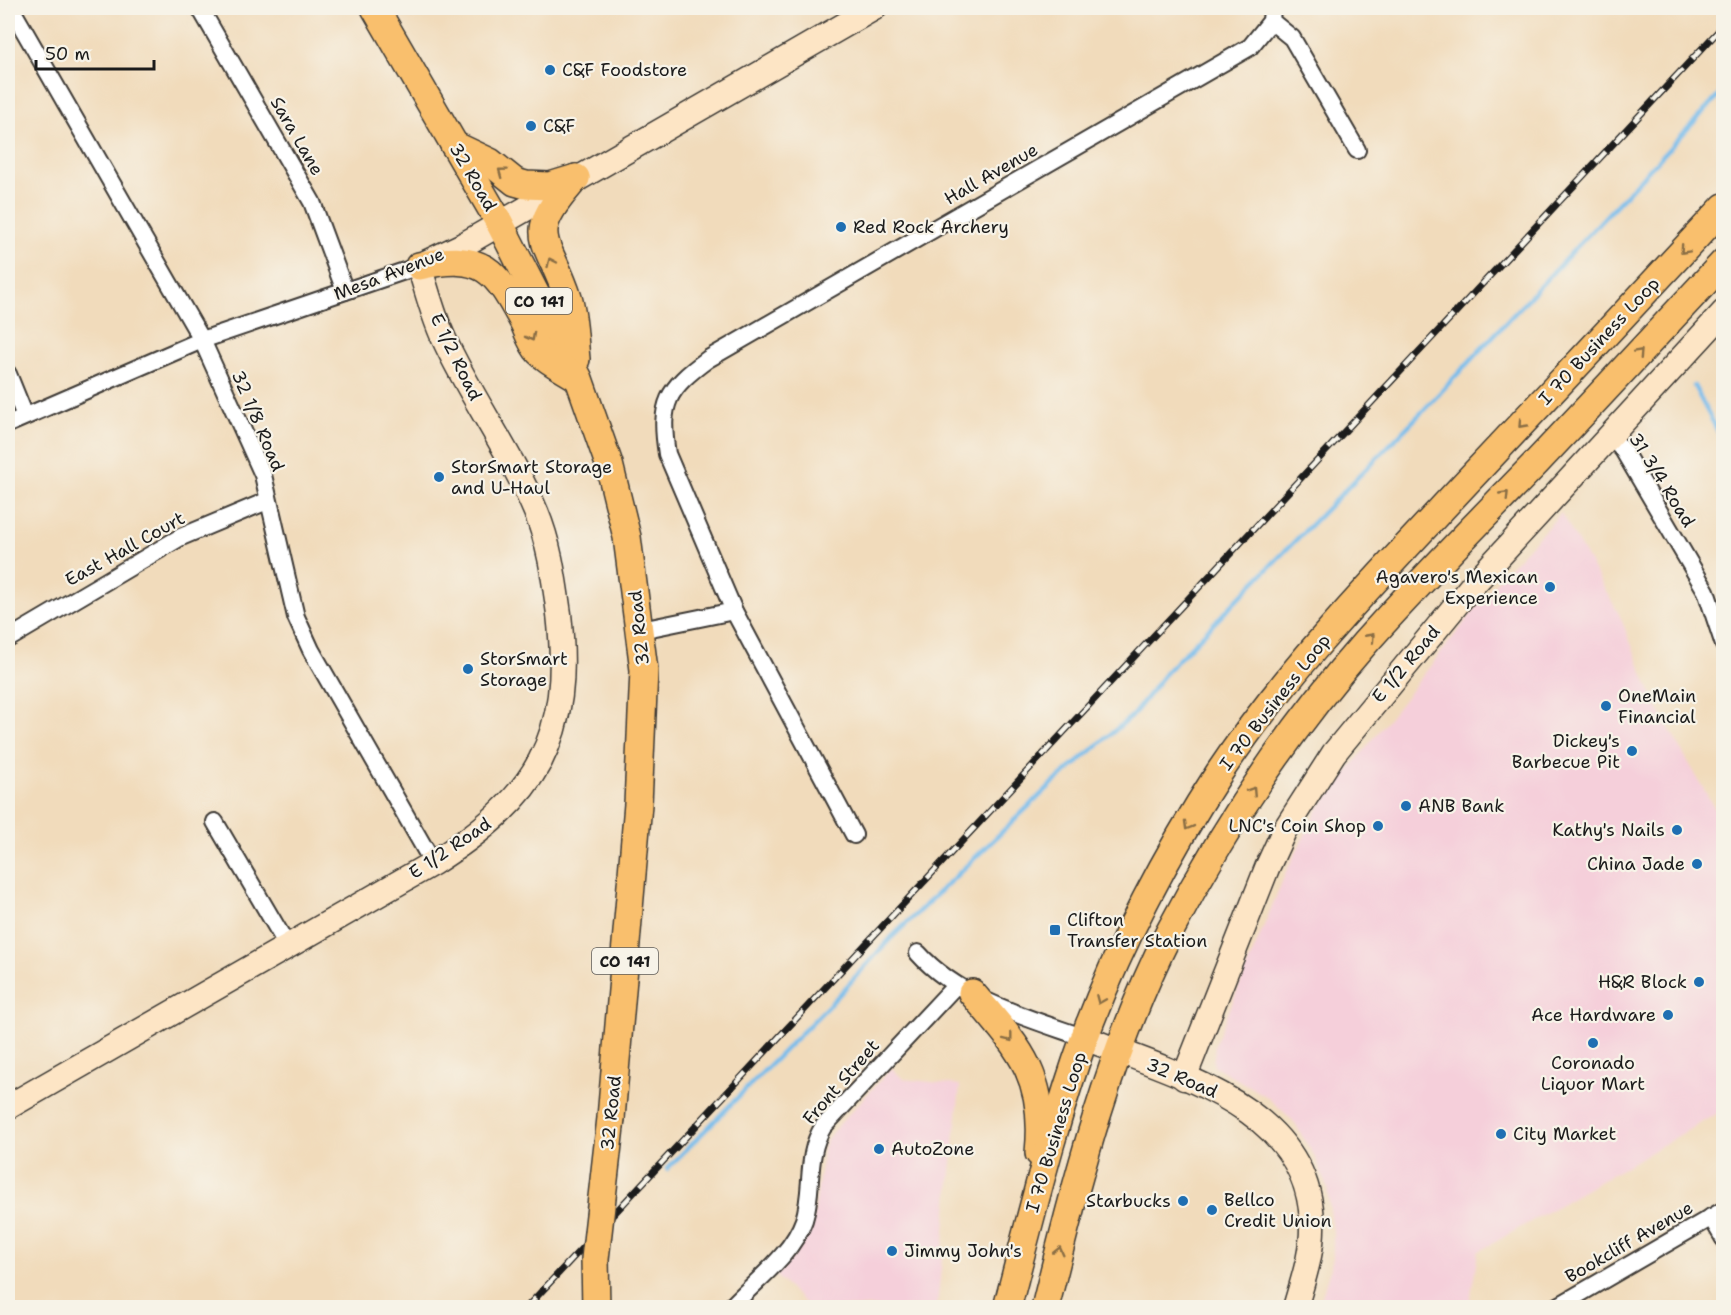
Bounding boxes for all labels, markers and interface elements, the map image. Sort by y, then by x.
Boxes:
scale bar [36,33,154,71]
text: 50 m [45,42,90,66]
place label: C&F Foodstore [562,58,687,82]
marker: C&F Foodstore [543,63,557,77]
street label: Sara Lane [265,92,329,180]
place label: C&F [543,114,575,138]
marker: C&F [524,119,538,133]
street label: Hall Avenue [940,137,1042,211]
street label: 32 Road [444,138,502,216]
one-way arrow [497,168,508,179]
place label: Red Rock Archery [853,215,1009,239]
marker: Red Rock Archery [834,220,848,234]
street label: Mesa Avenue [330,242,448,306]
one-way arrow [1680,243,1691,254]
one-way arrow [547,257,559,268]
street label: I 70 Business Loop [1533,272,1665,410]
road number: CO 141 [506,288,572,314]
street label: E 1/2 Road [425,309,487,405]
one-way arrow [524,331,535,341]
one-way arrow [1631,349,1642,360]
street label: 32 1/8 Road [226,367,290,475]
one-way arrow [1518,417,1529,427]
street label: 31 3/4 Road [1623,428,1701,532]
place label: StorSmart Storage and U-Haul [451,455,612,500]
marker: StorSmart Storage and U-Haul [432,470,446,484]
one-way arrow [1498,492,1509,502]
street label: East Hall Court [61,506,189,592]
place label: Agavero's Mexican Experience [1376,565,1538,610]
marker: Agavero's Mexican Experience [1543,580,1557,594]
street label: 32 Road [623,589,655,667]
street label: E 1/2 Road [1366,620,1446,708]
street label: I 70 Business Loop [1214,629,1336,775]
one-way arrow [1364,633,1375,644]
place label: StorSmart Storage [480,647,568,692]
marker: StorSmart Storage [461,662,475,676]
place label: OneMain Financial [1618,684,1696,729]
marker: OneMain Financial [1599,699,1613,713]
place label: Dickey's Barbecue Pit [1512,729,1620,774]
marker: Dickey's Barbecue Pit [1625,744,1639,758]
one-way arrow [1245,787,1256,798]
place label: ANB Bank [1418,794,1504,818]
marker: ANB Bank [1399,799,1413,813]
street label: E 1/2 Road [404,812,496,884]
place label: LNC's Coin Shop [1229,814,1366,838]
place label: Kathy's Nails [1552,818,1665,842]
marker: LNC's Coin Shop [1371,819,1385,833]
one-way arrow [1183,820,1195,830]
marker: Kathy's Nails [1670,823,1684,837]
place label: China Jade [1587,852,1685,876]
marker: China Jade [1690,857,1704,871]
place label: Clifton Transfer Station [1067,908,1207,953]
marker: Clifton Transfer Station [1048,923,1062,937]
road number: CO 141 [592,948,658,974]
place label: H&R Block [1598,970,1687,994]
marker: H&R Block [1692,975,1706,989]
one-way arrow [1095,993,1107,1004]
place label: Ace Hardware [1531,1003,1656,1027]
marker: Ace Hardware [1661,1008,1675,1022]
one-way arrow [1002,1031,1013,1042]
street label: Front Street [797,1034,885,1130]
marker: Coronado Liquor Mart [1586,1036,1600,1050]
street label: I 70 Business Loop [1020,1049,1092,1215]
place label: Coronado Liquor Mart [1541,1051,1645,1096]
street label: 32 Road [1143,1052,1221,1104]
street label: 32 Road [595,1074,627,1152]
place label: City Market [1513,1122,1617,1146]
marker: City Market [1494,1127,1508,1141]
place label: AutoZone [891,1137,974,1161]
marker: AutoZone [872,1142,886,1156]
place label: Bellco Credit Union [1224,1188,1332,1233]
place label: Starbucks [1086,1189,1171,1213]
marker: Starbucks [1176,1194,1190,1208]
street label: Bookcliff Avenue [1561,1196,1697,1288]
marker: Bellco Credit Union [1205,1203,1219,1217]
place label: Jimmy John's [904,1239,1022,1263]
marker: Jimmy John's [885,1244,899,1258]
one-way arrow [1051,1246,1064,1256]

